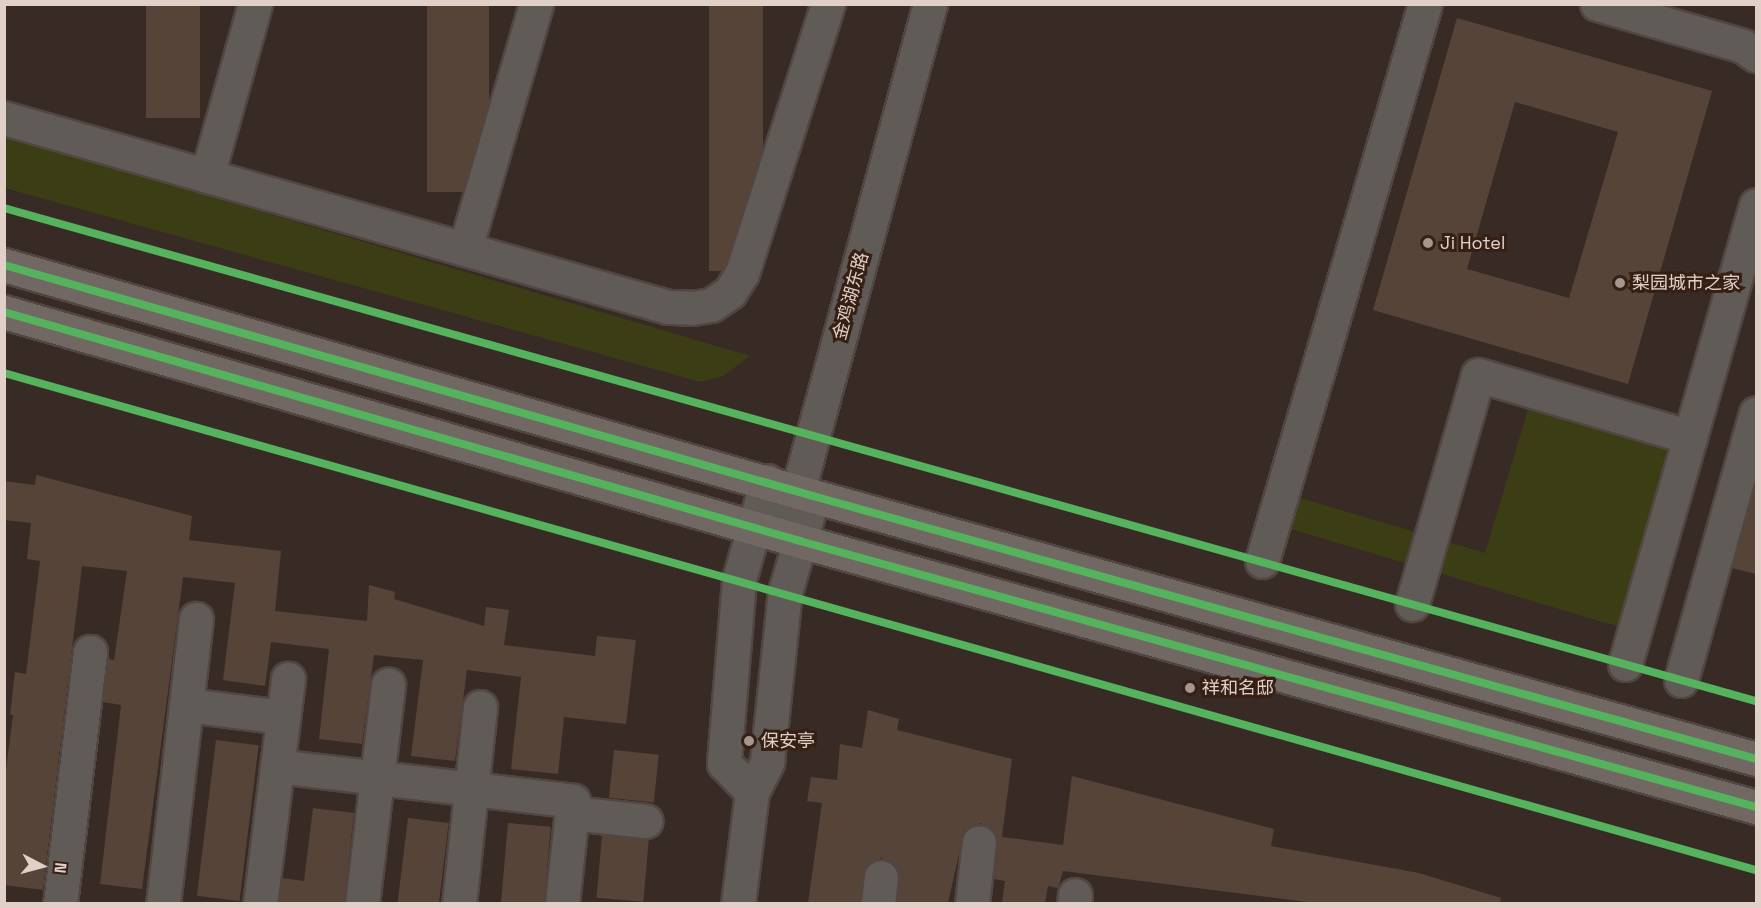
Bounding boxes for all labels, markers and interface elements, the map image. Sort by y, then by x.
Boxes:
place label: Ji Hotel [1440,232,1505,254]
marker: Ji Hotel [1421,236,1435,250]
street label: 金鸡湖东路 [829,250,873,342]
place label: 梨园城市之家 [1632,272,1740,294]
marker: 梨园城市之家 [1613,276,1627,290]
place label: 祥和名邸 [1202,677,1274,699]
marker: 祥和名邸 [1183,681,1197,695]
place label: 保安亭 [761,730,815,752]
marker: 保安亭 [742,734,756,748]
north arrow [12,836,72,896]
text: N [49,861,71,874]

